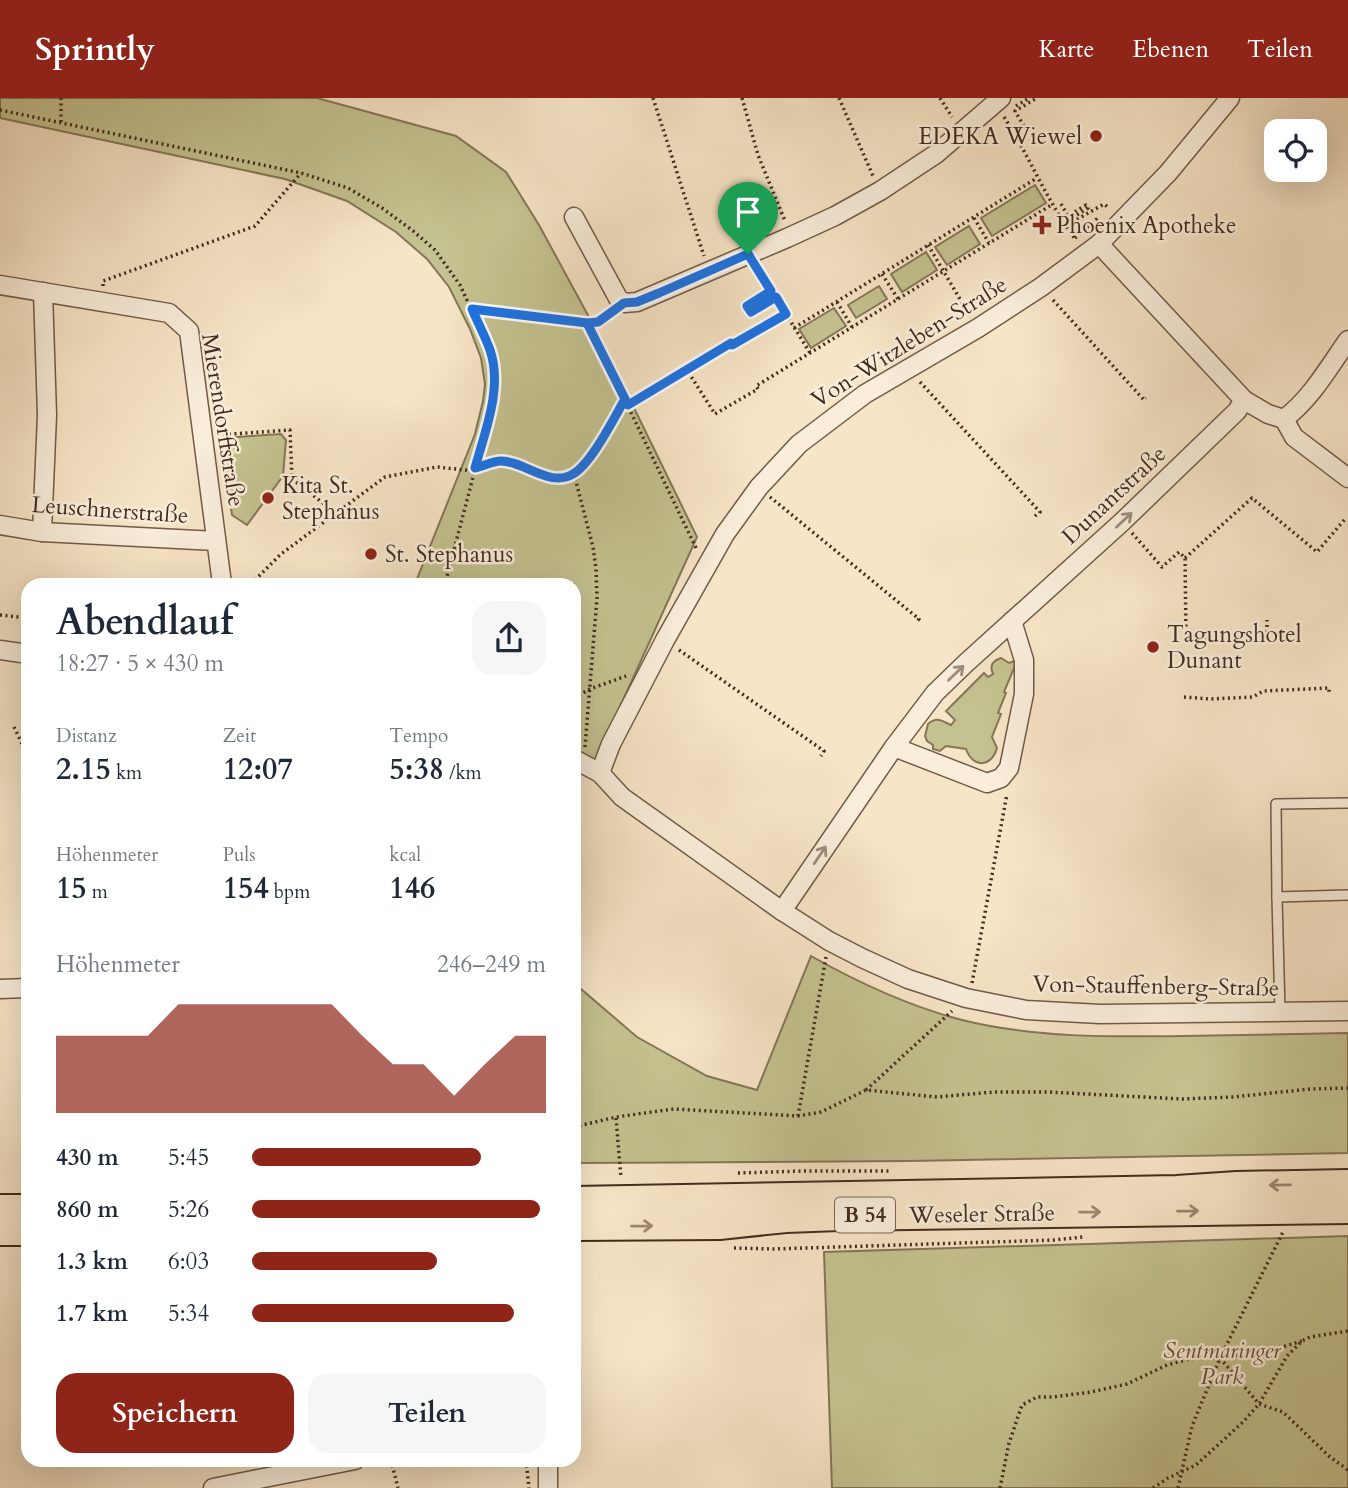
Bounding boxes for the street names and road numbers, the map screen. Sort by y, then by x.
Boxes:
street label: Von-Witzleben-Straße [805,269,1013,415]
street label: Mierendorffstraße [194,331,252,509]
street label: Dunantstraße [1055,439,1173,551]
street label: Leuschnerstraße [31,489,189,531]
street label: Von-Stauffenberg-Straße [1032,968,1280,1004]
street label: Weseler Straße [908,1197,1055,1231]
road number: B 54 [835,1198,895,1232]

